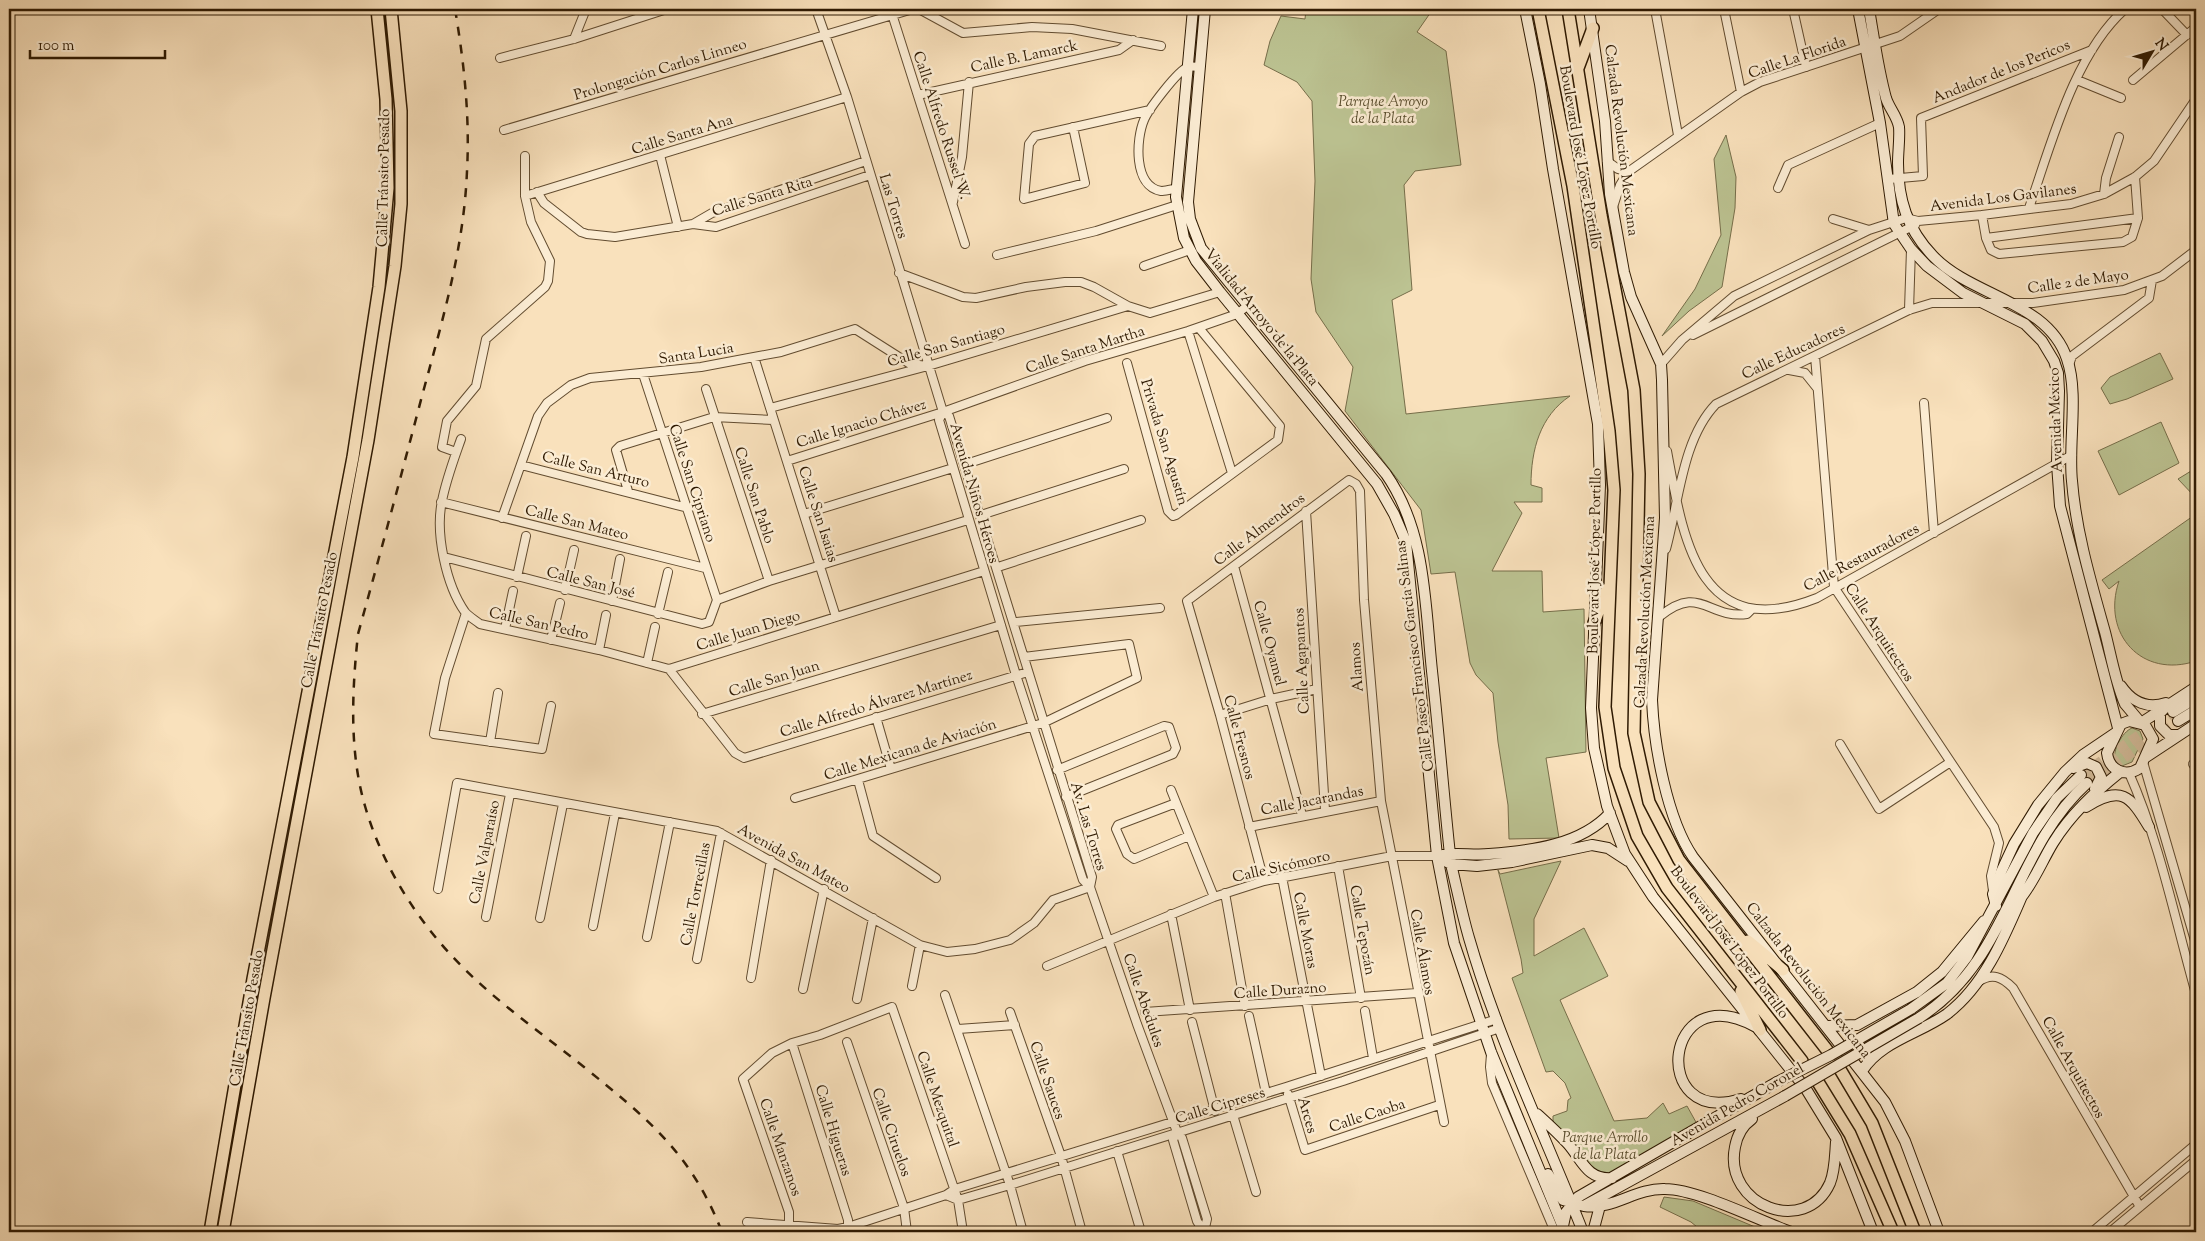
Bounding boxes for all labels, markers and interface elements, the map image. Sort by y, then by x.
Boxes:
scale bar [30,28,165,60]
north arrow [2128,28,2178,78]
street label: Calle La Florida [1746,32,1849,85]
street label: Prolongación Carlos Linneo [571,34,749,107]
street label: Andador de los Pericos [1930,35,2074,110]
text: N [2149,35,2172,56]
text: 100 m [38,36,75,57]
street label: Calle B. Lamarck [969,36,1080,79]
street label: Calzada Revolución Mexicana [1598,43,1643,237]
street label: Calle Alfredo Russel W. [907,49,974,202]
street label: Boulevard José López Portillo [1553,64,1606,251]
park label: Parrque Arroyo de la Plata [1338,92,1428,130]
street label: Calle Tránsito Pesado [373,109,396,247]
street label: Calle Santa Ana [629,110,736,161]
street label: Calle Santa Rita [710,172,815,223]
street label: Las Torres [873,172,912,241]
street label: Avenida Los Gavilanes [1929,179,2078,218]
street label: Vialidad Arroyo de la Plata [1199,245,1323,391]
street label: Calle 2 de Mayo [2026,265,2130,300]
street label: Calle Educadores [1739,319,1849,385]
street label: Calle San Santiago [885,320,1008,373]
street label: Calle Santa Martha [1023,321,1148,380]
street label: Santa Lucia [657,338,735,371]
street label: Avenida México [2044,367,2069,473]
street label: Privada San Agustín [1134,377,1193,508]
street label: Calle Ignacio Chávez [794,395,929,454]
street label: Avenida Niños Héroes [943,421,1004,566]
street label: Calle San Cipriano [663,422,721,545]
street label: Calle San Pablo [728,444,779,547]
street label: Calle San Arturo [540,447,652,494]
street label: Calle San Isaias [792,464,843,565]
street label: Boulevard José López Portillo [1583,468,1608,654]
street label: Calle Almendros [1210,489,1310,572]
street label: Calle San Mateo [523,500,631,546]
street label: Calzada Revolución Mexicana [1630,515,1661,709]
street label: Calle Restauradores [1800,519,1923,598]
street label: Calle Paseo Francisco García Salinas [1391,539,1440,773]
street label: Calle Tránsito Pesado [297,550,344,690]
street label: Calle San José [544,562,637,605]
street label: Calle Arquitectos [1839,579,1919,686]
street label: Calle Oyamel [1247,598,1290,688]
street label: Calle San Pedro [487,603,591,646]
street label: Calle Juan Diego [694,606,803,657]
street label: Calle Agapantos [1289,607,1316,715]
street label: Alamos [1345,641,1370,692]
street label: Calle San Juan [726,656,823,703]
street label: Calle Alfredo Álvarez Martínez [777,664,976,744]
street label: Calle Fresnos [1217,693,1260,782]
street label: Calle Mexicana de Aviación [822,714,999,787]
street label: Av. Las Torres [1064,779,1111,874]
street label: Calle Jacarandas [1259,781,1366,822]
street label: Calle Valparaíso [465,799,506,906]
street label: Avenida San Mateo [733,820,854,899]
street label: Calle Torrecillas [676,841,717,948]
street label: Calle Sicómoro [1230,846,1332,889]
street label: Boulevard José López Portillo [1664,862,1793,1024]
street label: Calle Tepozán [1343,884,1380,977]
street label: Calle Moras [1287,890,1322,970]
street label: Calzada Revolución Mexicana [1740,899,1875,1063]
street label: Calle Álamos [1404,908,1440,997]
street label: Calle Tránsito Pesado [225,948,270,1088]
street label: Calle Abedules [1117,951,1169,1050]
street label: Calle Durazno [1233,978,1327,1005]
street label: Calle Arquitectos [2036,1013,2110,1123]
street label: Calle Sauces [1023,1039,1070,1122]
street label: Calle Mezquital [910,1048,963,1151]
street label: Avenida Pedro Coronel [1667,1058,1808,1152]
street label: Calle Higueras [809,1082,856,1179]
street label: Calle Cipreses [1173,1083,1268,1130]
street label: Calle Ciruelos [866,1085,916,1180]
street label: Calle Caoba [1327,1094,1408,1139]
street label: Arces [1291,1095,1322,1136]
street label: Calle Manzanos [753,1096,806,1199]
park label: Parque Arrollo de la Plata [1562,1128,1648,1166]

